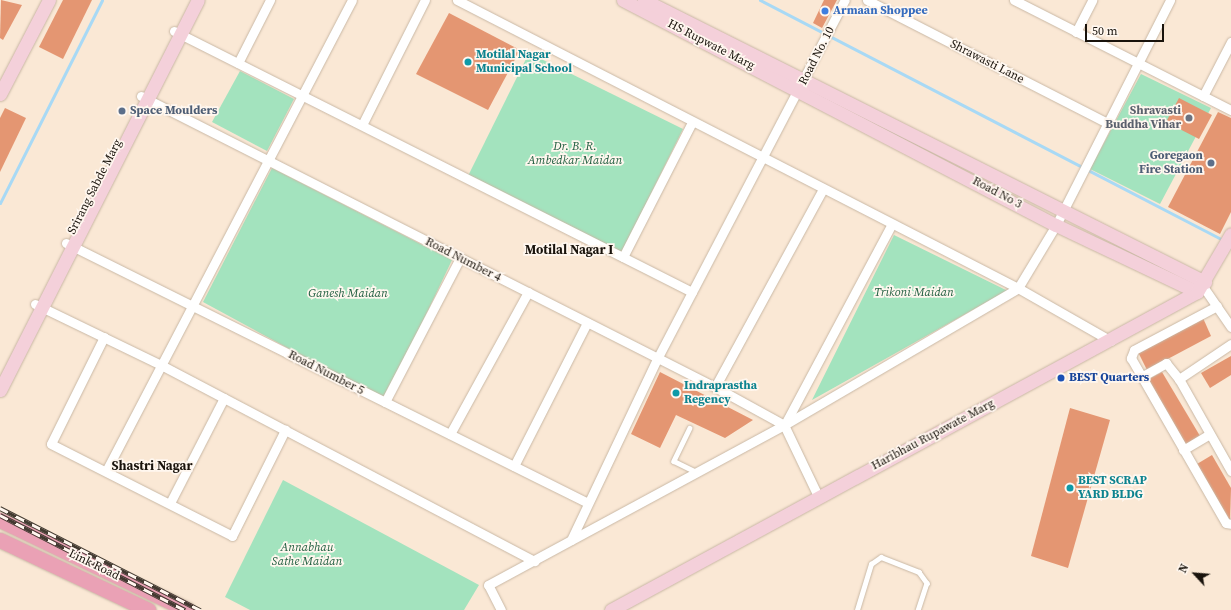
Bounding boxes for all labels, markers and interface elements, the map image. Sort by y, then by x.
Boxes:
place label: Armaan Shoppee [833,4,928,18]
marker: Armaan Shoppee [820,6,830,16]
scale bar [1087,16,1166,42]
street label: HS Rupwate Marg [665,17,757,73]
text: 50 m [1092,23,1118,39]
street label: Road No. 10 [796,24,838,88]
street label: Shrawasti Lane [948,37,1026,87]
place label: Motilal Nagar Municipal School [476,48,572,76]
marker: Motilal Nagar Municipal School [463,57,473,67]
place label: Space Moulders [130,104,218,118]
place label: Shravasti Buddha Vihar [1105,104,1181,132]
marker: Space Moulders [117,106,127,116]
marker: Shravasti Buddha Vihar [1184,113,1194,123]
street label: Srirang Sabde Marg [65,137,125,237]
park label: Dr. B. R. Ambedkar Maidan [528,140,622,168]
place label: Goregaon Fire Station [1139,149,1203,177]
marker: Goregaon Fire Station [1206,158,1216,168]
street label: Road No 3 [970,174,1024,212]
street label: Road Number 4 [423,235,503,285]
district label: Motilal Nagar I [525,242,613,258]
park label: Trikoni Maidan [874,286,954,300]
park label: Ganesh Maidan [308,287,388,301]
street label: Road Number 5 [286,348,366,398]
place label: BEST Quarters [1069,371,1149,385]
marker: BEST Quarters [1056,373,1066,383]
place label: Indraprastha Regency [684,379,757,407]
marker: Indraprastha Regency [671,388,681,398]
street label: Haribhau Rupawate Marg [869,396,997,474]
district label: Shastri Nagar [112,458,192,474]
place label: BEST SCRAP YARD BLDG [1078,474,1147,502]
marker: BEST SCRAP YARD BLDG [1065,483,1075,493]
park label: Annabhau Sathe Maidan [272,541,342,569]
street label: Link Road [66,547,122,583]
north arrow [1175,554,1215,594]
text: N [1175,562,1192,575]

